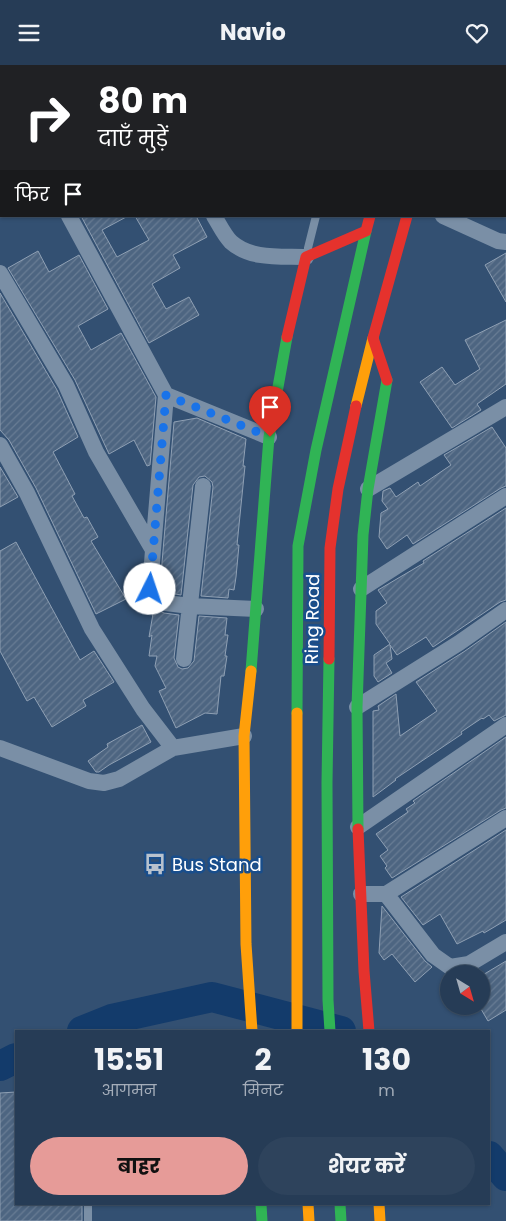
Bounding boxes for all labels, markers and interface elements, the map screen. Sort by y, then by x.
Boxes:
text: Navio [220,17,286,48]
icon: menu [15,19,43,47]
icon: heart [463,19,491,47]
text: 80 m [98,76,188,125]
icon: right [15,85,80,150]
text: दाएँ मुड़ें [98,123,168,154]
icon: arrive [59,180,87,208]
text: फिर [15,181,49,208]
pin [249,386,291,437]
icon: arrive [256,393,284,421]
position arrow [123,562,175,614]
street label: Ring Road [299,573,325,665]
bus stop icon: Bus Stand [142,851,168,877]
place label: Bus Stand [172,852,262,877]
north arrow [440,965,490,1015]
map controls [440,965,490,1015]
text: 15:51 [94,1038,164,1081]
text: 2 [254,1038,272,1081]
text: 130 [362,1038,411,1081]
text: आगमन [101,1079,156,1102]
text: मिनट [243,1079,283,1102]
text: m [378,1079,395,1102]
button: बाहर [30,1137,248,1195]
button: शेयर करें [258,1137,475,1195]

